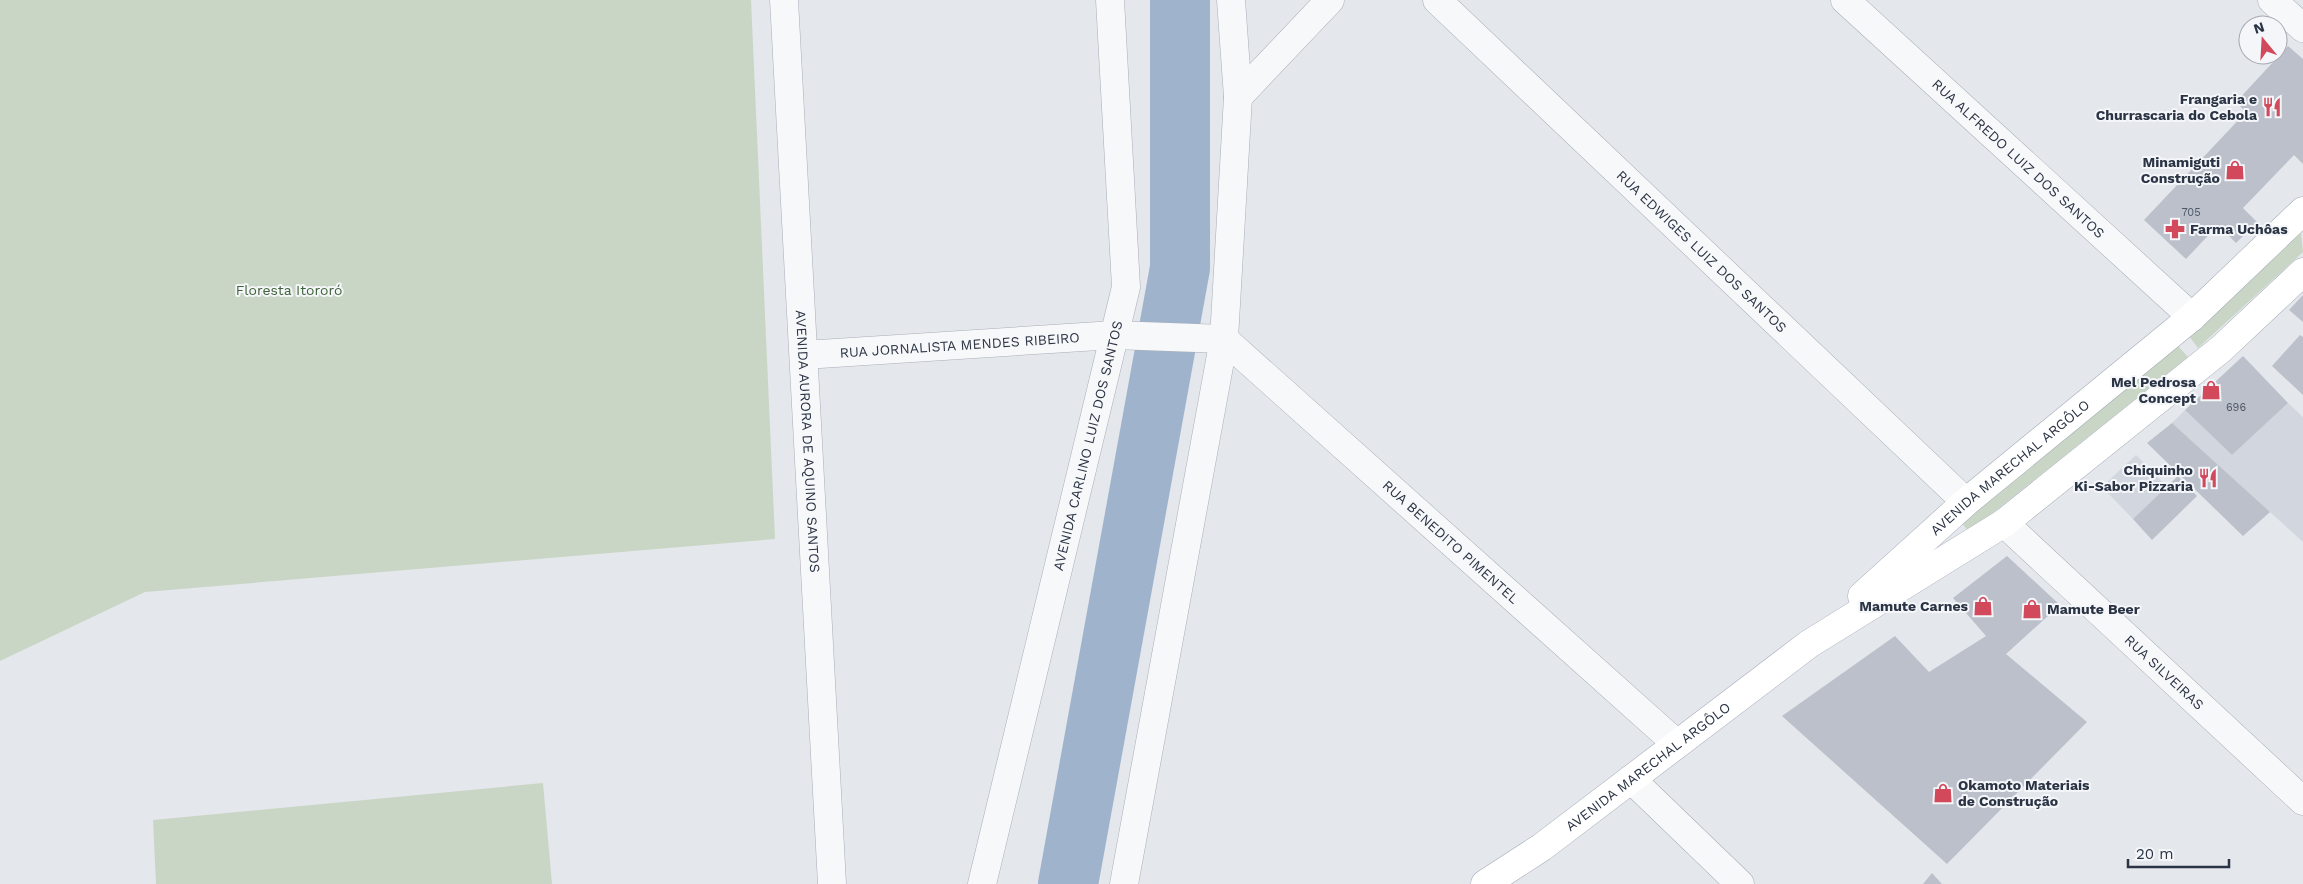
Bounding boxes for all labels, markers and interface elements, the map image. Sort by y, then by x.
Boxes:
north arrow [2238,15,2288,65]
text: N [2252,18,2266,37]
street label: RUA ALFREDO LUIZ DOS SANTOS [1929,76,2108,241]
place label: Frangaria e Churrascaria do Cebola [2096,91,2258,123]
restaurant icon: Frangaria e Churrascaria do Cebola [2261,96,2283,118]
place label: Minamiguti Construção [2141,154,2220,186]
shop icon: Minamiguti Construção [2224,159,2246,181]
street label: RUA EDWIGES LUIZ DOS SANTOS [1614,167,1790,336]
house number: 705 [2181,206,2201,219]
pharmacy icon: Farma Uchôas [2164,218,2186,240]
place label: Farma Uchôas [2190,221,2288,237]
park label: Floresta Itororó [236,282,342,298]
street label: AVENIDA AURORA DE AQUINO SANTOS [793,309,823,573]
street label: AVENIDA CARLINO LUIZ DOS SANTOS [1050,319,1126,572]
street label: RUA JORNALISTA MENDES RIBEIRO [839,329,1080,361]
place label: Mel Pedrosa Concept [2111,374,2197,406]
shop icon: Mel Pedrosa Concept [2200,379,2222,401]
street label: AVENIDA MARECHAL ARGÔLO [1927,396,2093,538]
house number: 696 [2226,401,2246,414]
place label: Chiquinho Ki-Sabor Pizzaria [2074,462,2194,494]
restaurant icon: Chiquinho Ki-Sabor Pizzaria [2197,467,2219,489]
street label: RUA BENEDITO PIMENTEL [1380,477,1522,607]
shop icon: Mamute Carnes [1972,595,1994,617]
place label: Mamute Carnes [1859,598,1969,614]
shop icon: Mamute Beer [2021,598,2043,620]
place label: Mamute Beer [2047,601,2140,617]
street label: RUA SILVEIRAS [2122,632,2207,713]
street label: AVENIDA MARECHAL ARGÔLO [1563,699,1733,834]
place label: Okamoto Materiais de Construção [1958,777,2090,809]
shop icon: Okamoto Materiais de Construção [1932,782,1954,804]
scale bar [2128,836,2229,868]
text: 20 m [2136,845,2174,863]

